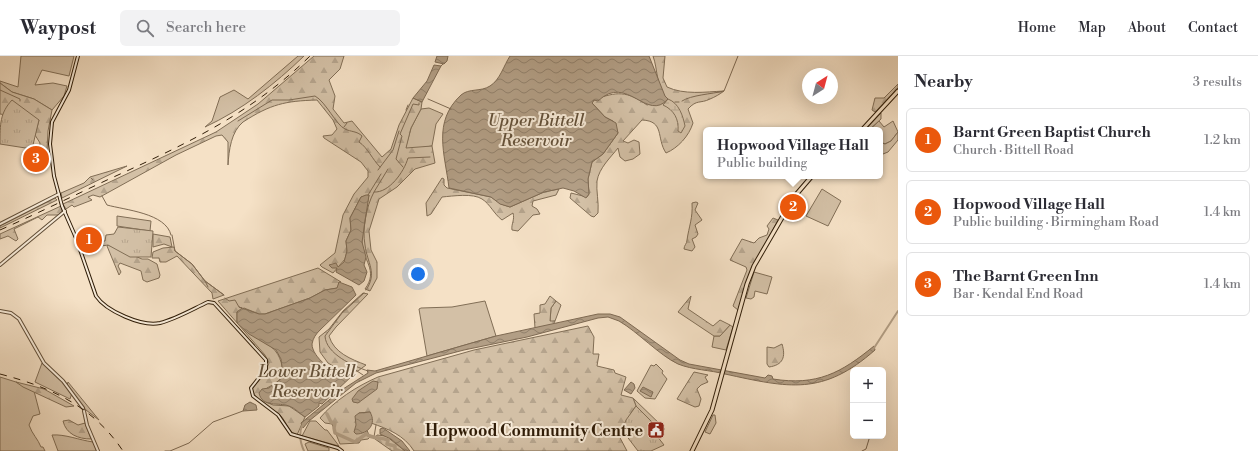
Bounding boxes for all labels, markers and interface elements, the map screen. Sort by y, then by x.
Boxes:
search box [120,10,400,46]
text: Waypost [20,16,96,40]
icon: search [134,17,156,39]
text: Search here [166,18,246,37]
text: Home [1018,19,1056,37]
text: Map [1078,19,1106,37]
text: About [1128,19,1166,37]
text: Contact [1188,19,1238,37]
north arrow [802,68,838,104]
text: Nearby [914,71,973,93]
text: 3 results [1193,74,1242,90]
water label: Upper Bittell Reservoir [487,110,585,152]
text: Barnt Green Baptist Church [953,123,1151,142]
popup [703,127,883,179]
text: 1 [925,132,931,148]
text: 1.2 km [1204,132,1241,148]
text: Hopwood Village Hall [717,136,869,155]
text: Church · Bittell Road [953,142,1074,158]
pin: 3 [23,144,49,174]
text: Public building [717,155,807,171]
pin: 2 [780,192,806,222]
text: Hopwood Village Hall [953,195,1105,214]
text: 2 [924,204,932,220]
text: 1.4 km [1204,204,1241,220]
text: Public building · Birmingham Road [953,214,1159,230]
pin: 1 [76,225,102,255]
your location [408,264,428,284]
text: The Barnt Green Inn [953,267,1099,286]
text: 3 [924,276,932,292]
text: 1.4 km [1204,276,1241,292]
text: Bar · Kendal End Road [953,286,1083,302]
water label: Lower Bittell Reservoir [257,361,356,403]
map controls [850,367,886,439]
button: + [850,367,886,403]
button: − [850,403,886,439]
public building icon: Hopwood Community Centre [646,420,666,440]
place label: Hopwood Community Centre [425,421,643,441]

